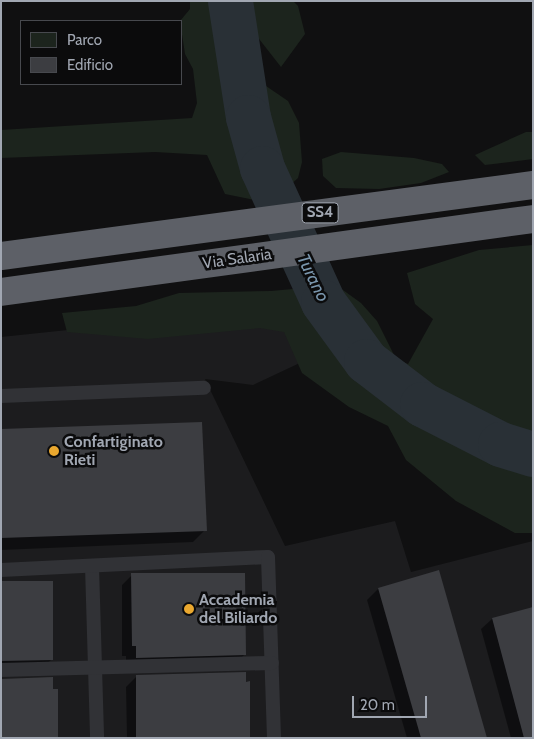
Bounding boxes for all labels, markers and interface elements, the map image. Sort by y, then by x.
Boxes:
legend [20,20,182,85]
text: Parco [67,31,102,49]
text: Edificio [67,56,113,74]
road number: SS4 [301,200,339,226]
street label: Via Salaria [201,245,273,273]
water label: Turano [292,251,334,305]
place label: Confartiginato Rieti [64,432,163,470]
marker: Confartiginato Rieti [48,445,60,457]
place label: Accademia del Biliardo [199,590,277,628]
marker: Accademia del Biliardo [183,603,195,615]
scale bar [354,686,429,718]
text: 20 m [360,696,395,714]

